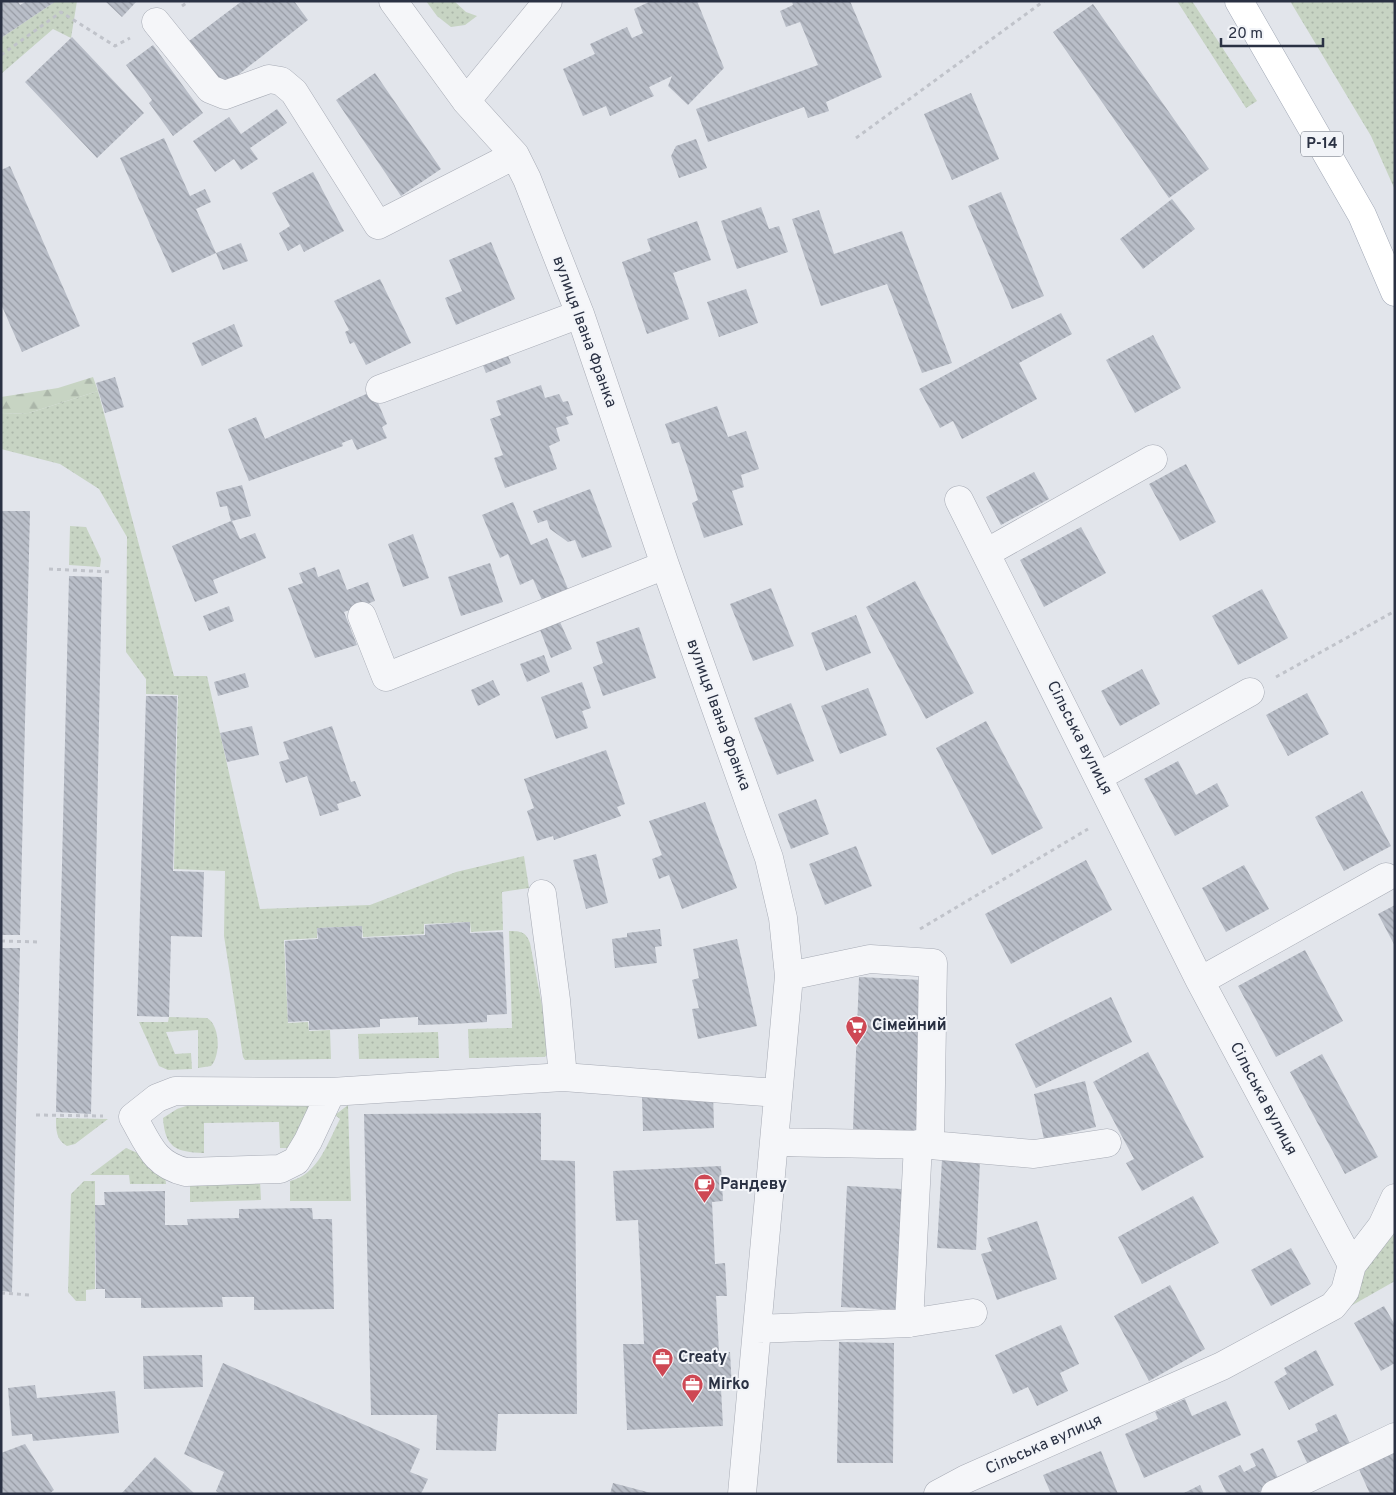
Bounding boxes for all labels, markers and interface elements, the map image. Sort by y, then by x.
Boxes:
scale bar [1221,15,1324,47]
text: 20 m [1228,25,1263,44]
road number: Р-14 [1301,132,1343,156]
street label: вулиця Івана Франка [547,253,621,411]
street label: вулиця Івана Франка [681,636,755,794]
street label: Сільська вулиця [1042,678,1116,798]
supermarket icon: Сімейний [844,1014,868,1045]
place label: Сімейний [872,1016,947,1036]
street label: Сільська вулиця [1225,1039,1301,1159]
cafe icon: Рандеву [692,1173,716,1204]
place label: Рандеву [720,1175,787,1195]
office icon: Creaty [650,1346,674,1377]
place label: Creaty [678,1348,727,1368]
office icon: Mirko [680,1373,704,1404]
place label: Mirko [708,1375,750,1395]
street label: Сільська вулиця [983,1410,1105,1480]

